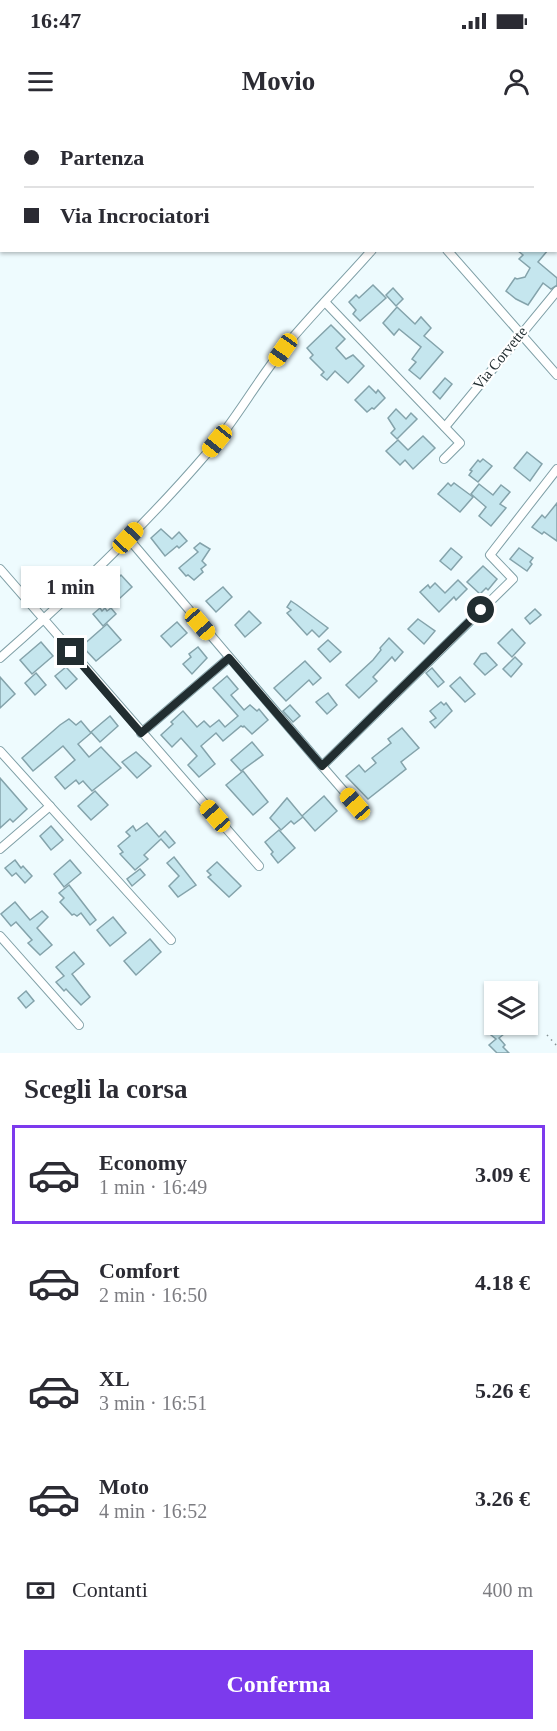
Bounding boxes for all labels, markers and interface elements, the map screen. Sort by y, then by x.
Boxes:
text: 16:47 [30,8,81,33]
icon: menu [24,65,57,98]
icon: person [500,65,533,98]
text: Movio [242,66,315,96]
text: Partenza [60,145,144,170]
text: Via Incrociatori [60,203,210,228]
street label: Via Corvette [470,323,530,393]
car [265,330,301,370]
car [199,421,235,461]
car [109,519,147,557]
callout: 1 min [22,565,121,607]
text: 1 min [46,576,95,598]
route start [467,596,494,623]
car [181,605,219,643]
route end [57,638,84,665]
car [336,785,374,823]
car [196,797,234,835]
map controls [484,981,538,1035]
button: layers [484,981,538,1035]
text: Scegli la corsa [24,1074,187,1104]
icon: car [27,1148,81,1202]
text: Economy [99,1150,187,1175]
text: 3.09 € [475,1162,530,1187]
text: 1 min · 16:49 [99,1176,207,1198]
icon: car [27,1256,81,1310]
text: Comfort [99,1258,180,1283]
text: 4.18 € [475,1270,530,1295]
text: 2 min · 16:50 [99,1284,207,1306]
icon: car [27,1364,81,1418]
text: XL [99,1366,130,1391]
text: 5.26 € [475,1378,530,1403]
text: 3 min · 16:51 [99,1392,207,1414]
icon: car [27,1472,81,1526]
text: Moto [99,1474,149,1499]
text: 3.26 € [475,1486,530,1511]
text: 4 min · 16:52 [99,1500,207,1522]
icon: cash [24,1574,57,1607]
text: Contanti [72,1577,148,1602]
text: 400 m [482,1579,533,1601]
button: Conferma [24,1650,533,1719]

